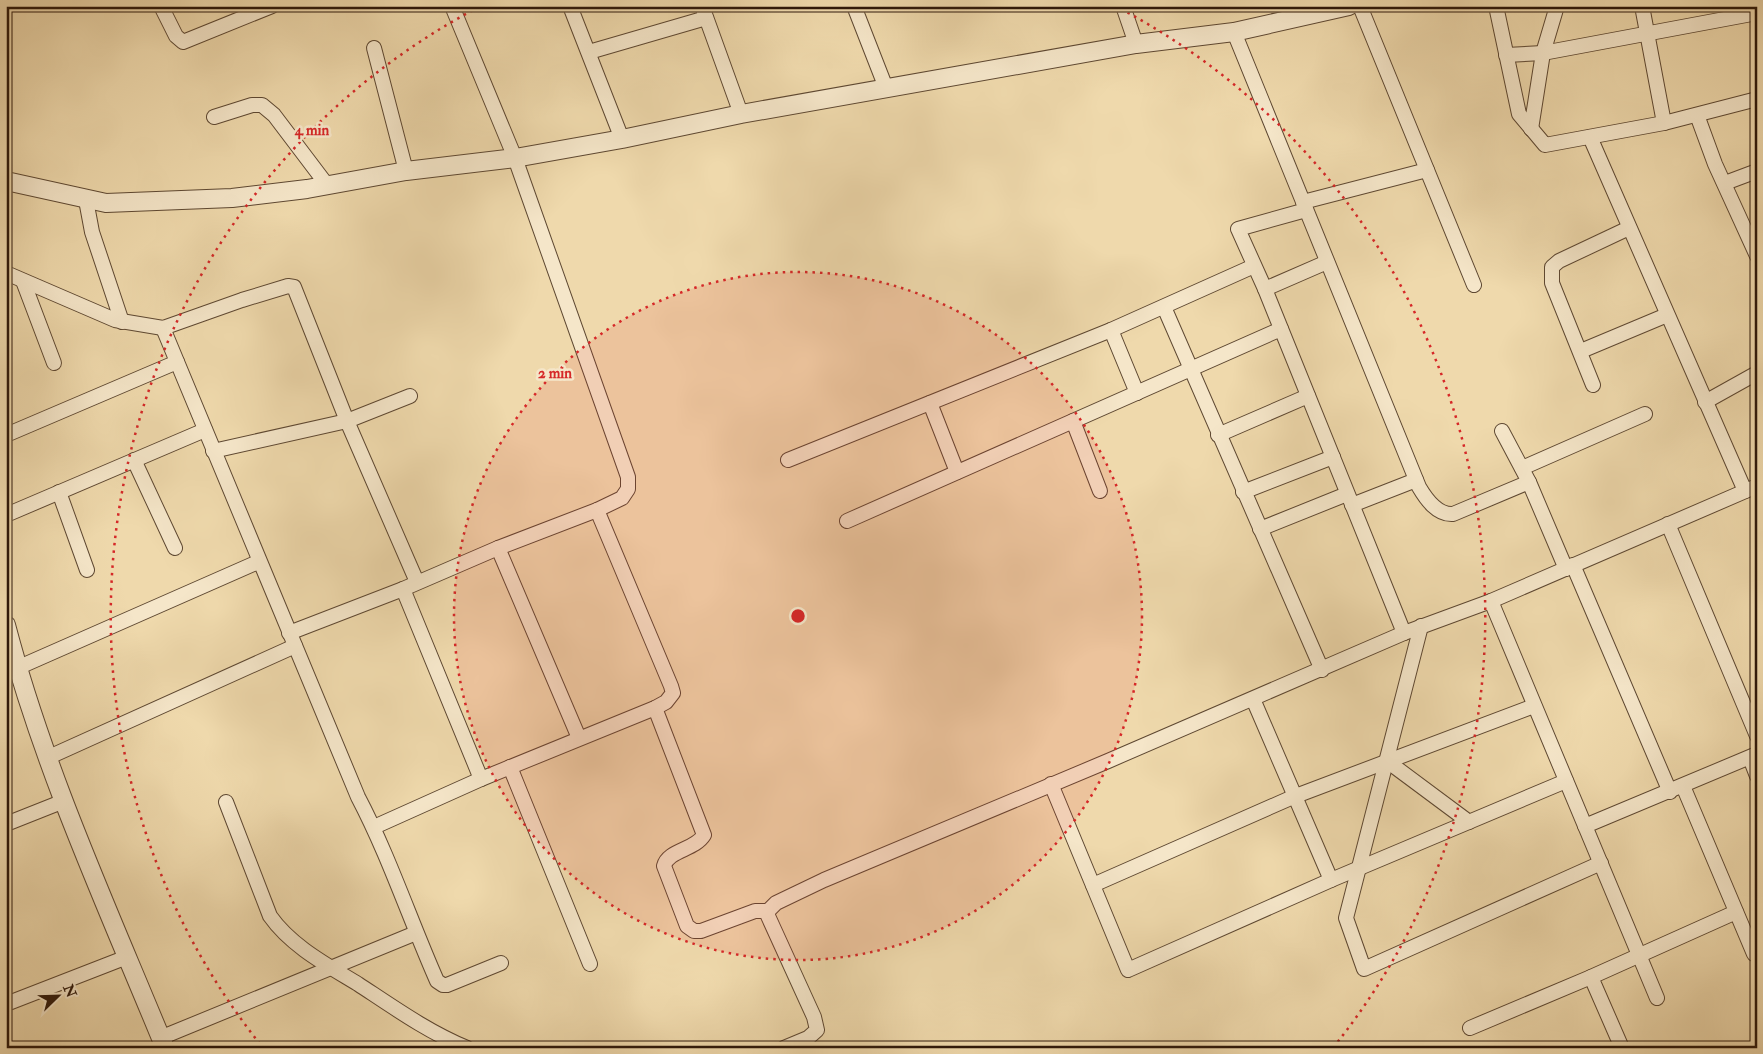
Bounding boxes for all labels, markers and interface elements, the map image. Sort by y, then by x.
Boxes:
text: 4 min [294,121,330,140]
text: 2 min [538,364,572,383]
centre of rings [789,607,807,625]
north arrow [32,972,82,1022]
text: N [59,981,80,1001]

